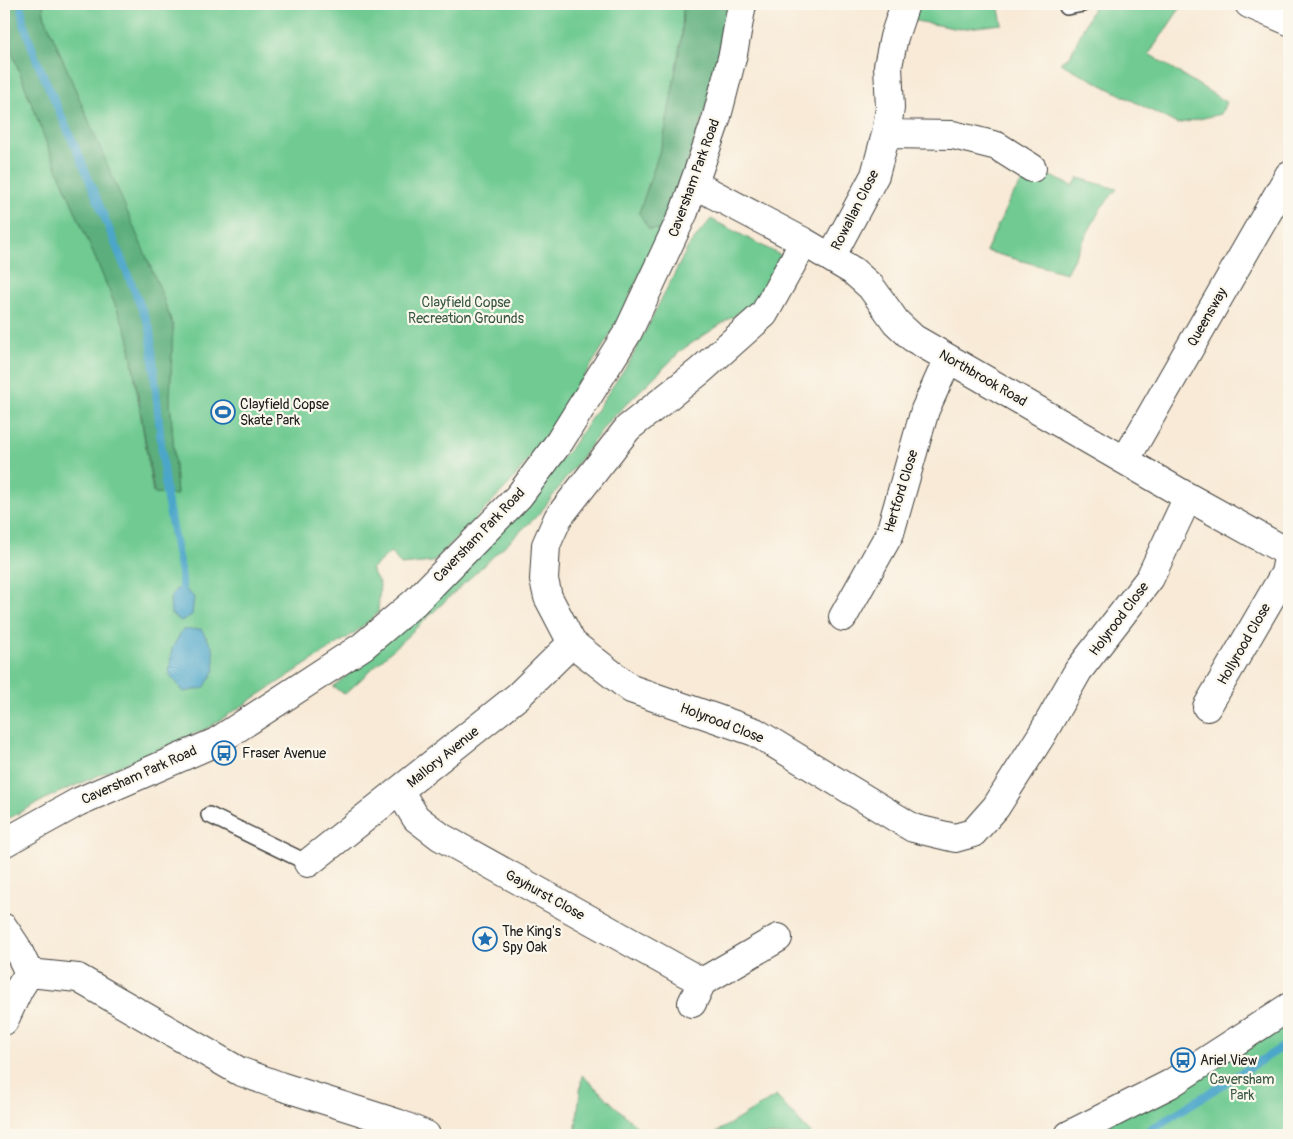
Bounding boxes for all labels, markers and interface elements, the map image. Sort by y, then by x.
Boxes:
street label: Caversham Park Road [665,116,723,239]
street label: Rowallan Close [827,167,883,253]
street label: Queensway [1183,285,1231,349]
park label: Clayfield Copse Recreation Grounds [408,294,525,327]
street label: Northbrook Road [936,346,1030,410]
place label: Clayfield Copse Skate Park [240,396,329,429]
sports icon: Clayfield Copse Skate Park [210,399,236,425]
street label: Hertford Close [880,448,922,534]
street label: Caversham Park Road [430,484,529,586]
street label: Holyrood Close [1086,579,1152,659]
street label: Hollyrood Close [1214,600,1274,688]
street label: Holyrood Close [678,699,766,747]
street label: Mallory Avenue [404,723,483,791]
bus stop icon: Fraser Avenue [211,740,237,766]
street label: Caversham Park Road [79,742,200,808]
place label: Fraser Avenue [242,745,326,762]
street label: Gayhurst Close [502,866,588,924]
place label: The King's Spy Oak [502,923,562,956]
place icon: The King's Spy Oak [472,926,498,952]
bus stop icon: Ariel View [1170,1047,1196,1073]
place label: Ariel View [1200,1052,1258,1069]
park label: Caversham Park [1209,1071,1275,1104]

